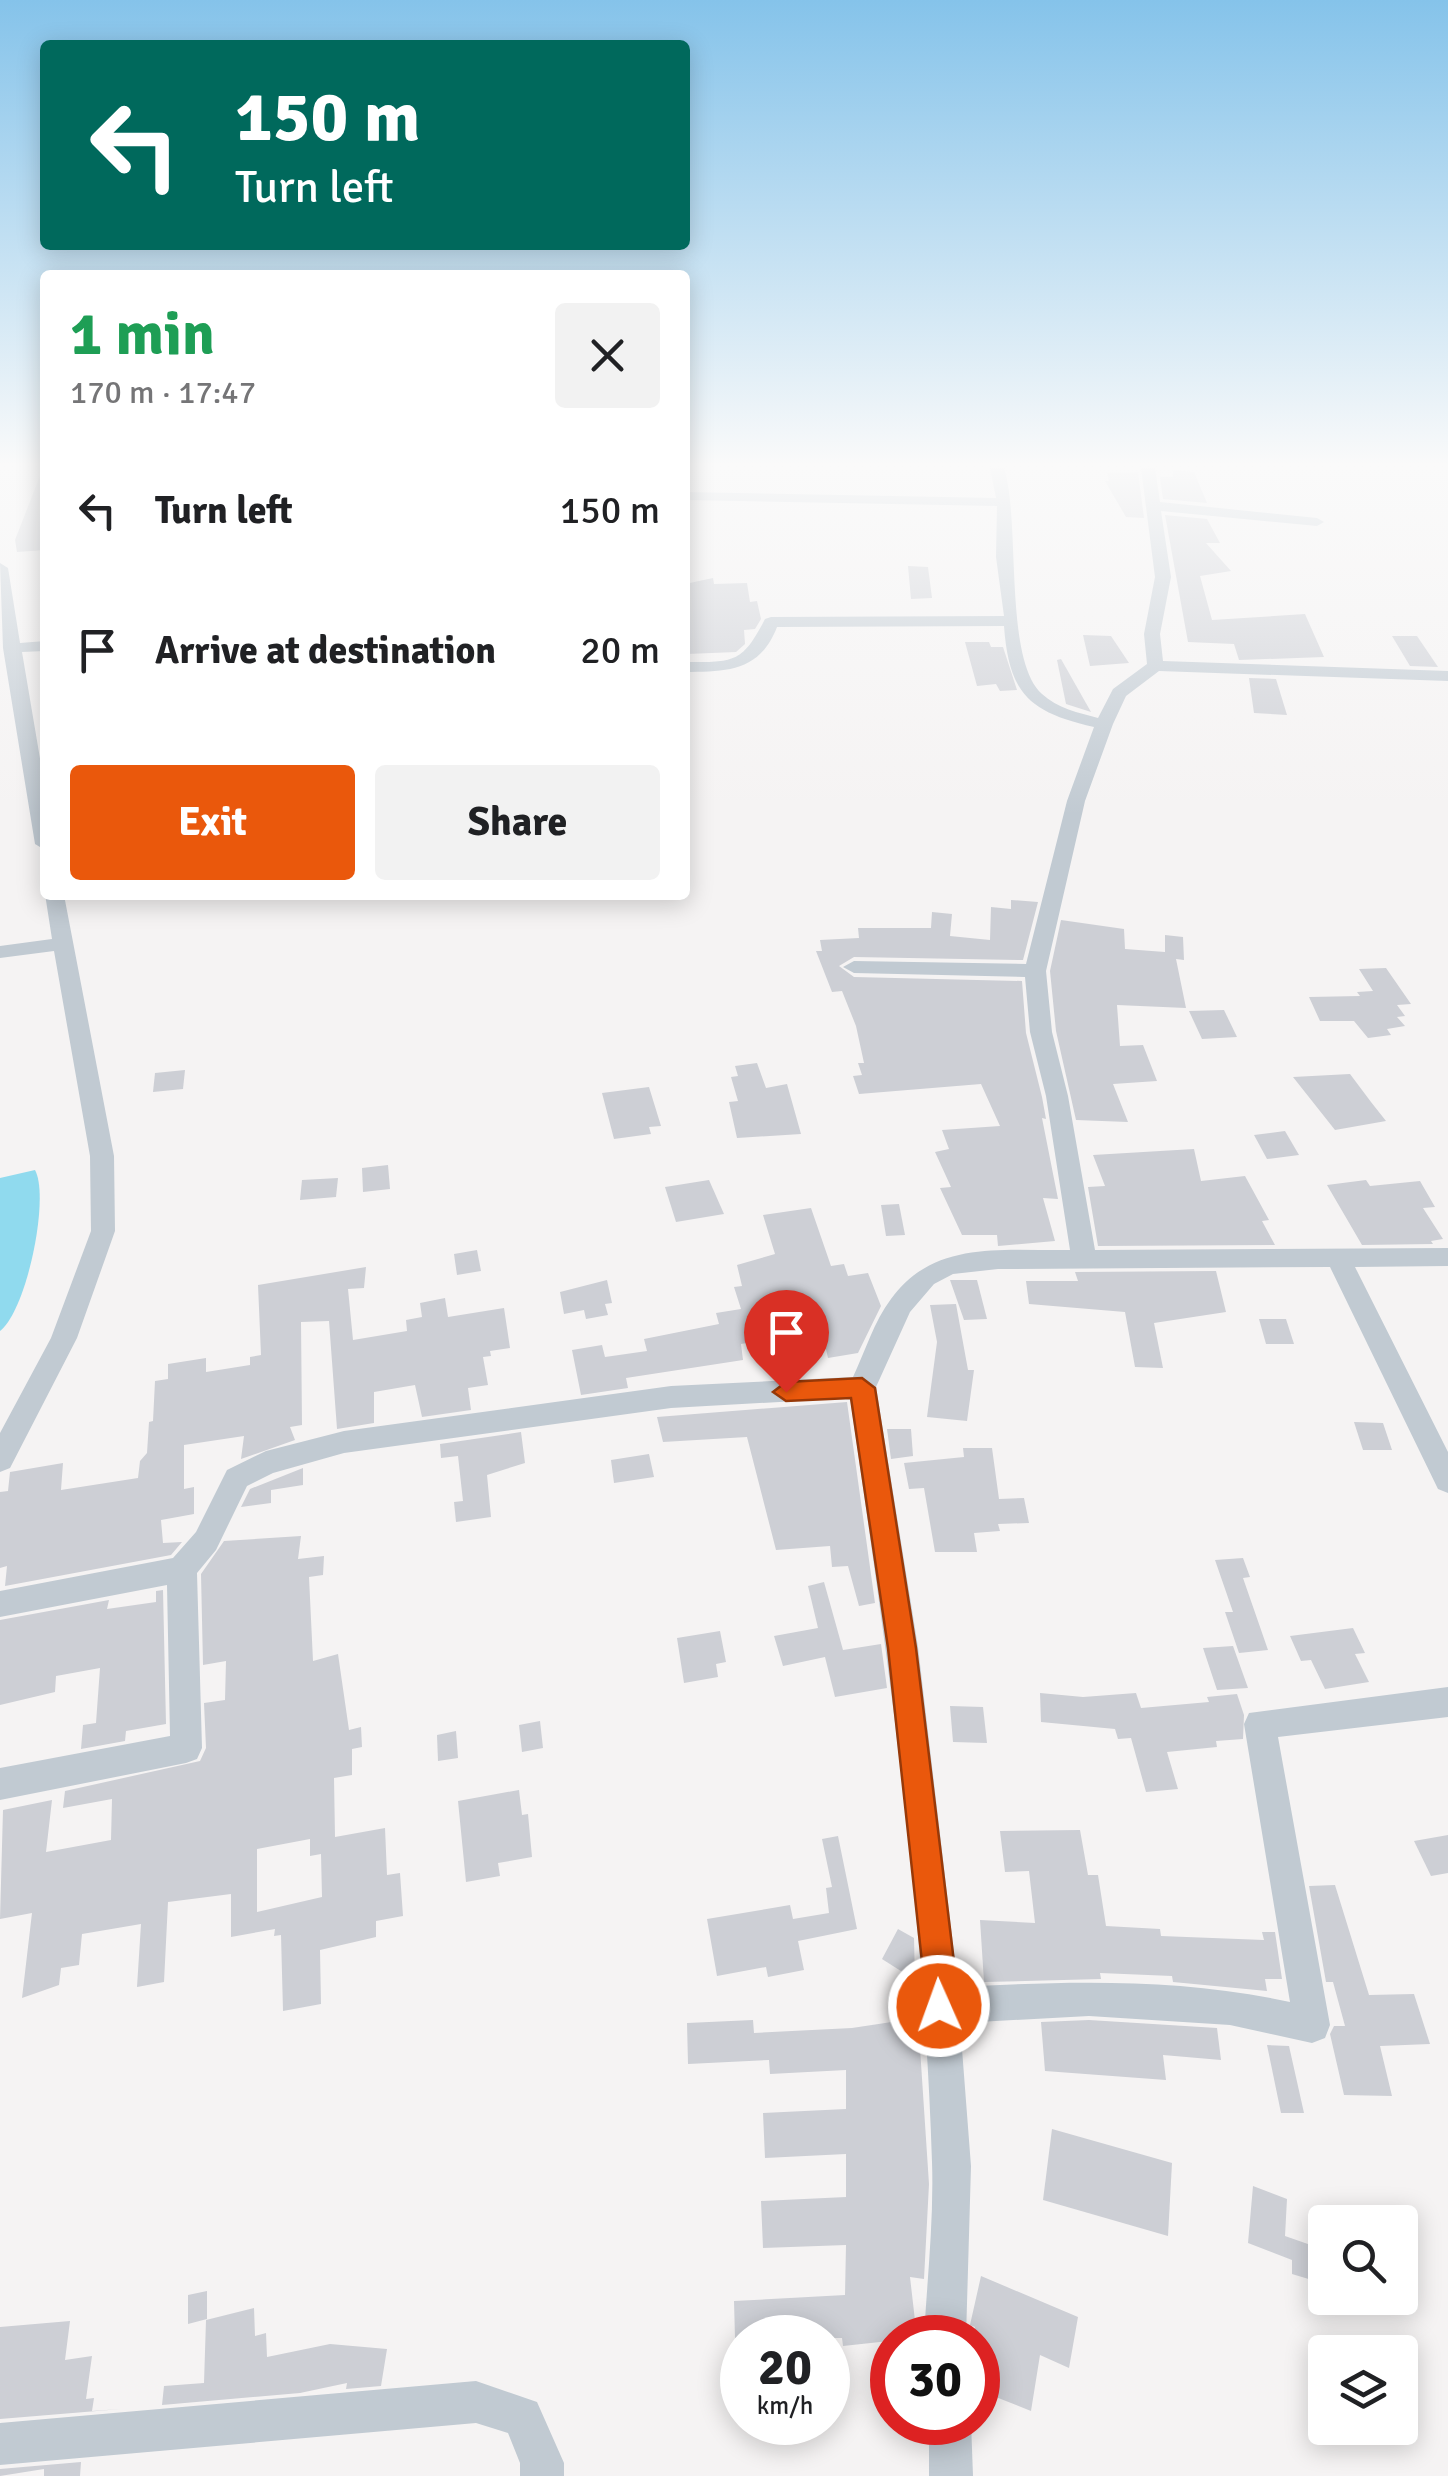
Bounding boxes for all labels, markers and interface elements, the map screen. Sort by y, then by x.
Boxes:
text: 150 m [235,74,420,160]
icon: left [70,80,200,210]
text: Turn left [235,160,394,215]
text: 1 min [70,298,215,372]
button: close [555,303,660,408]
text: 170 m · 17:47 [70,373,256,412]
icon: left [70,483,125,538]
text: Turn left [155,487,293,534]
text: 150 m [560,487,660,534]
icon: arrive [70,623,125,678]
text: Arrive at destination [155,627,496,674]
text: 20 m [580,627,660,674]
button: Exit [70,765,355,880]
button: Share [375,765,660,880]
pin [744,1290,829,1393]
icon: arrive [759,1305,814,1360]
position arrow [887,1954,991,2058]
map controls [1308,2205,1418,2445]
button: search [1308,2205,1418,2315]
speed limit sign: 30 [870,2315,1000,2445]
button: layers [1308,2335,1418,2445]
text: 20 [758,2337,812,2399]
text: km/h [757,2390,813,2421]

